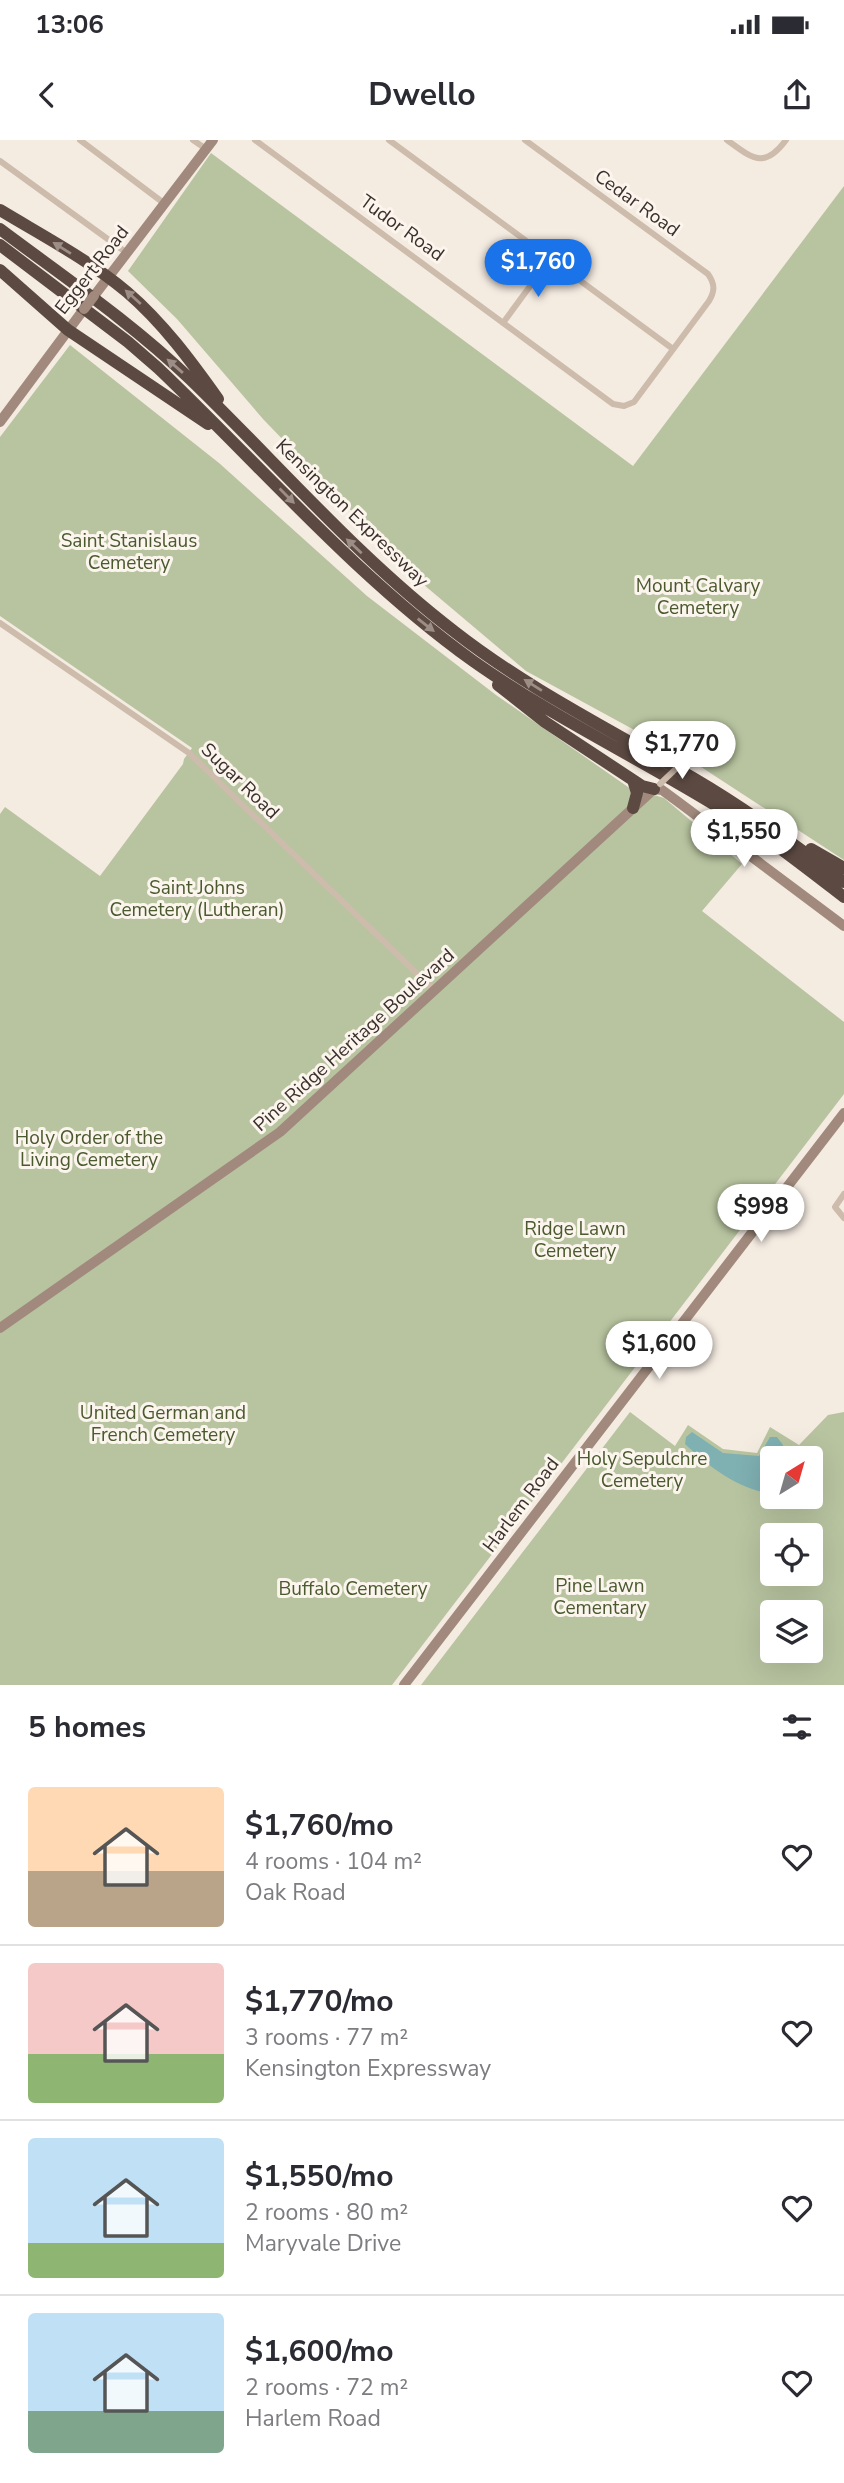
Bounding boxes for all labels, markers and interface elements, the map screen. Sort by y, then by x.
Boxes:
text: 13:06 [35,7,104,42]
text: Dwello [368,73,476,116]
icon: back [28,76,66,114]
icon: share [778,76,816,114]
street label: Cedar Road [589,163,685,243]
street label: Tudor Road [355,189,449,267]
street label: Eggert Road [49,220,135,320]
pin: $1,760 [481,240,595,299]
one-way arrow [52,242,72,255]
text: $1,760 [501,246,575,277]
one-way arrow [125,290,142,306]
one-way arrow [166,359,183,374]
street label: Kensington Expressway [270,433,434,593]
one-way arrow [279,487,296,504]
park label: Saint Stanislaus Cemetery [61,528,197,576]
one-way arrow [346,538,363,554]
park label: Mount Calvary Cemetery [636,573,761,621]
one-way arrow [417,618,435,633]
one-way arrow [524,678,543,691]
pin: $1,770 [625,722,739,781]
text: $1,770 [645,728,719,759]
street label: Sugar Road [195,737,285,825]
pin: $1,550 [687,810,801,869]
text: $1,550 [707,816,781,847]
park label: Saint Johns Cemetery (Lutheran) [109,875,285,923]
street label: Pine Ridge Heritage Boulevard [248,943,460,1137]
park label: Holy Order of the Living Cemetery [15,1125,163,1173]
pin: $998 [720,1184,802,1244]
text: $998 [733,1191,789,1222]
park label: Ridge Lawn Cemetery [524,1216,626,1264]
pin: $1,600 [602,1322,716,1381]
text: $1,600 [622,1328,696,1359]
park label: United German and French Cemetery [80,1400,246,1448]
park label: Holy Sepulchre Cemetery [577,1446,707,1494]
north arrow [760,1446,822,1508]
map controls [760,1446,823,1663]
street label: Harlem Road [477,1452,565,1558]
button: locate [760,1523,823,1586]
park label: Pine Lawn Cementary [553,1573,647,1621]
park label: Buffalo Cemetery [278,1576,428,1602]
button: layers [760,1600,823,1663]
text: 5 homes [28,1707,146,1748]
icon: filters [778,1708,816,1746]
text: $1,760/mo [245,1805,394,1846]
icon: home [84,1815,168,1899]
icon: heart [778,1838,816,1876]
text: 4 rooms · 104 m² [245,1846,422,1877]
text: Oak Road [245,1877,346,1908]
text: $1,770/mo [245,1981,394,2022]
icon: home [84,1991,168,2075]
icon: heart [778,2014,816,2052]
text: 3 rooms · 77 m² [245,2022,408,2053]
text: Kensington Expressway [245,2053,491,2084]
text: $1,550/mo [245,2156,394,2197]
icon: home [84,2166,168,2250]
icon: heart [778,2189,816,2227]
text: 2 rooms · 80 m² [245,2197,408,2228]
text: Maryvale Drive [245,2228,401,2259]
text: $1,600/mo [245,2331,394,2372]
icon: home [84,2341,168,2425]
icon: heart [778,2364,816,2402]
text: 2 rooms · 72 m² [245,2372,408,2403]
text: Harlem Road [245,2403,381,2434]

